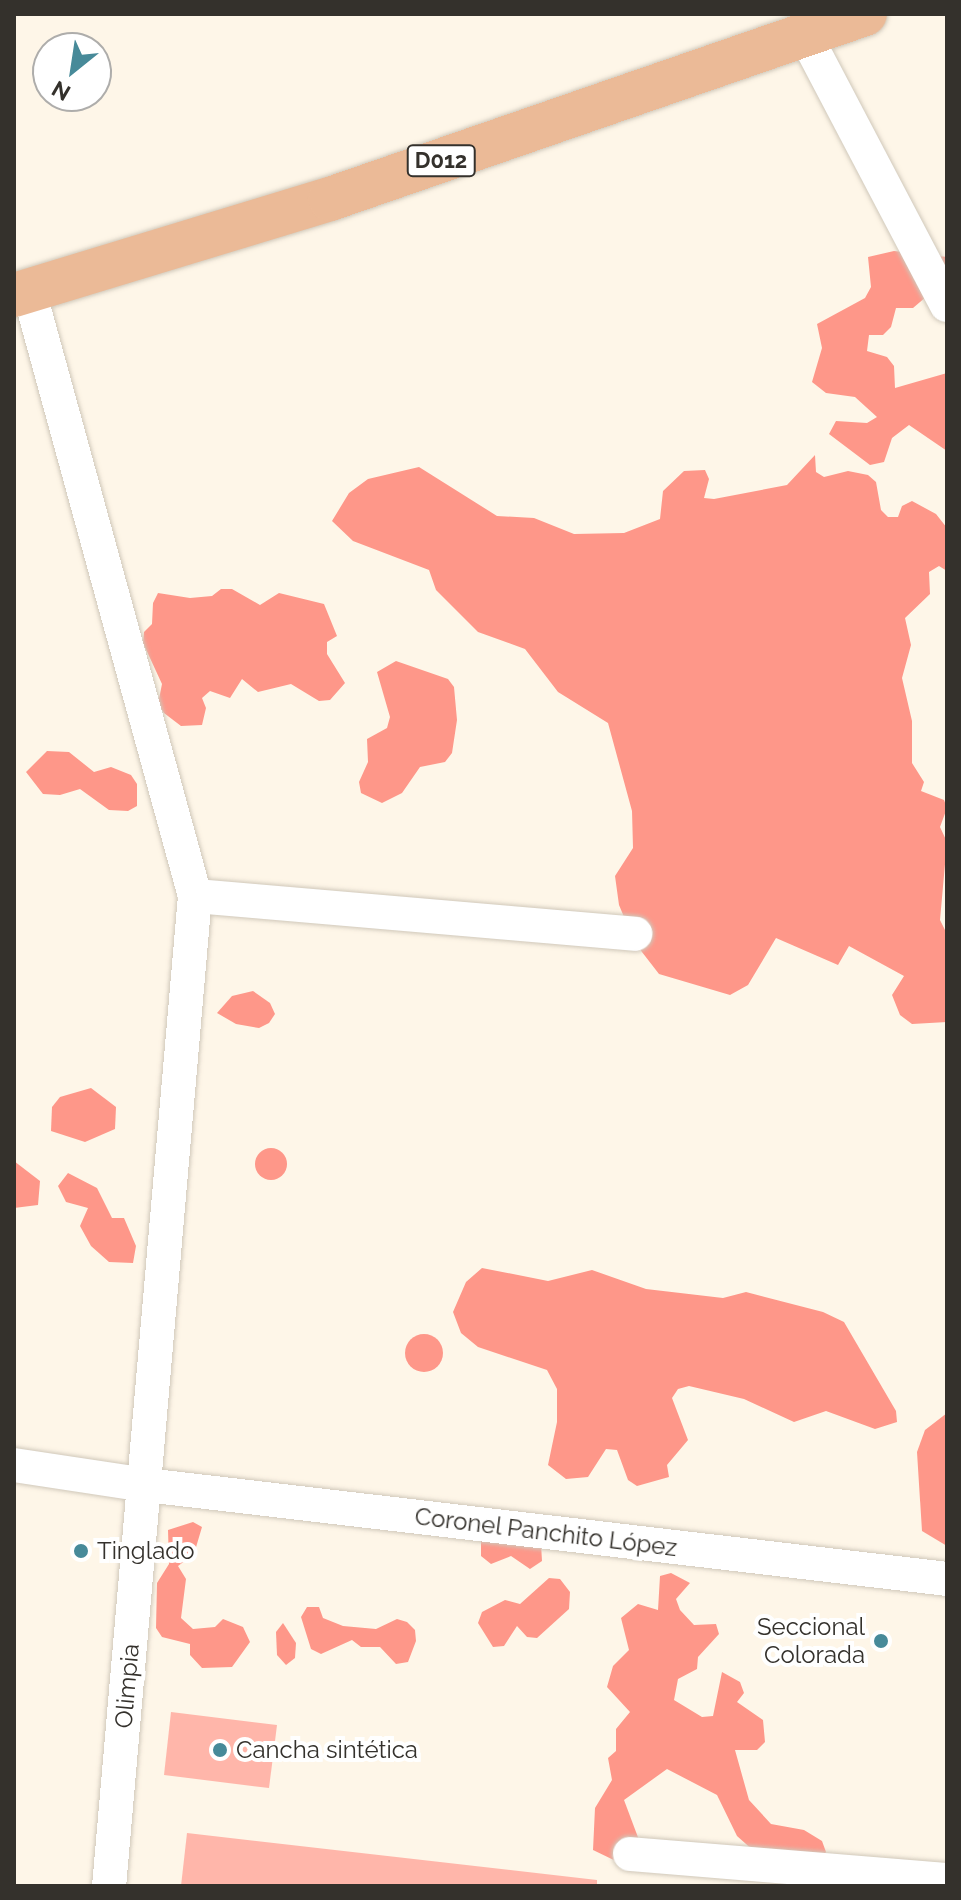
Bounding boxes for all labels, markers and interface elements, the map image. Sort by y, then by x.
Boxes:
north arrow [32,32,112,112]
text: N [47,76,75,107]
road number: D012 [405,143,477,179]
street label: Coronel Panchito López [413,1502,679,1562]
place label: Tinglado [97,1537,195,1565]
marker: Tinglado [72,1542,90,1560]
place label: Seccional Colorada [757,1613,865,1669]
marker: Seccional Colorada [872,1632,890,1650]
street label: Olimpia [109,1642,145,1730]
place label: Cancha sintética [236,1736,418,1764]
marker: Cancha sintética [211,1741,229,1759]

